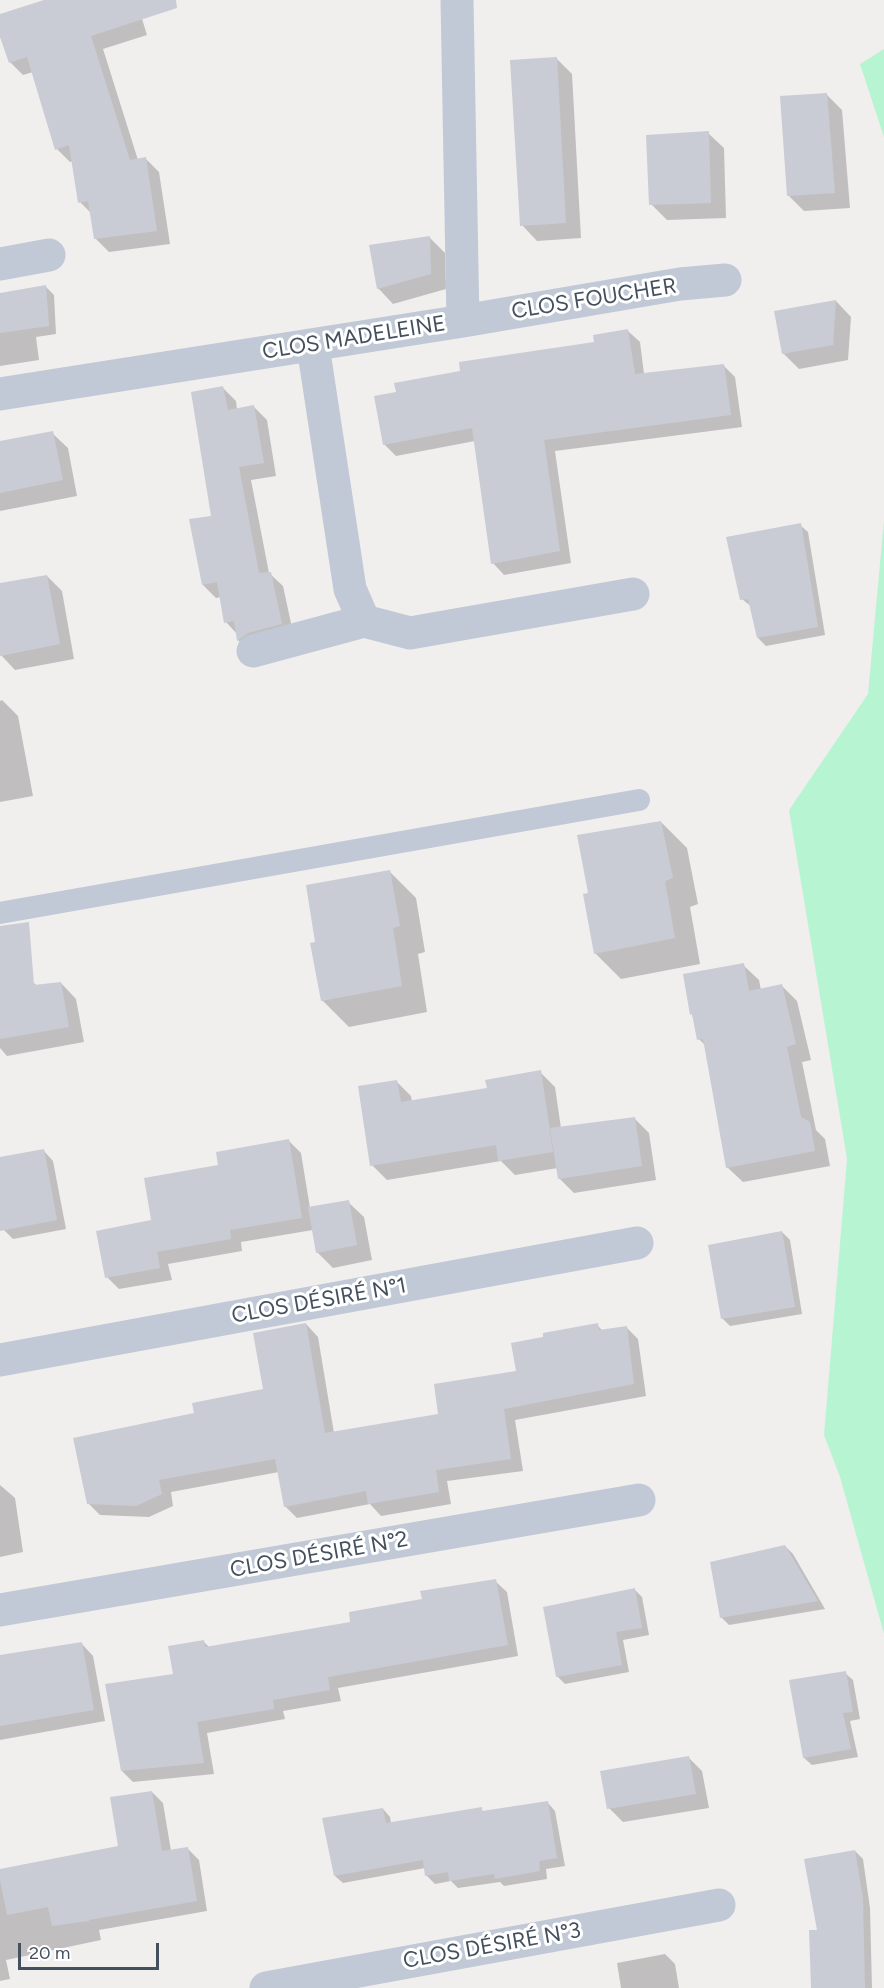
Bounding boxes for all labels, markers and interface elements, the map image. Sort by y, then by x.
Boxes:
street label: CLOS FOUCHER [510,273,678,325]
street label: CLOS MADELEINE [261,310,447,366]
street label: CLOS DÉSIRÉ N°1 [230,1273,408,1329]
street label: CLOS DÉSIRÉ N°2 [228,1526,410,1584]
street label: CLOS DÉSIRÉ N°3 [401,1917,583,1975]
scale bar [21,1931,162,1969]
text: 20 m [29,1942,70,1964]

